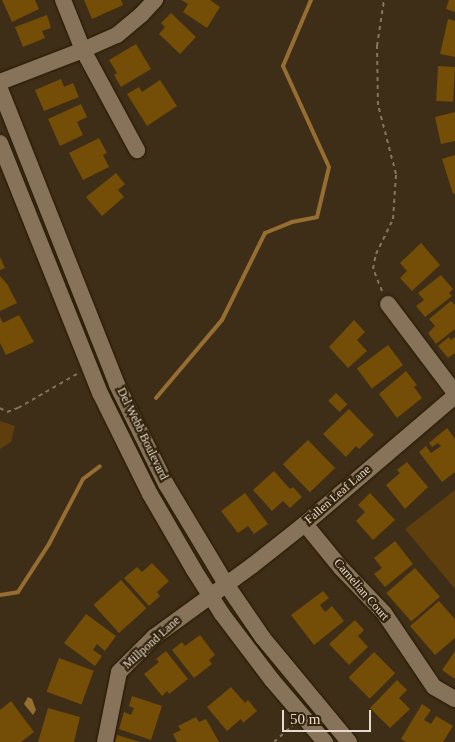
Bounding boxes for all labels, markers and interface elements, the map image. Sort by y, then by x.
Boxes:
street label: Del Webb Boulevard [113,385,171,483]
street label: Fallen Leaf Lane [302,463,374,527]
street label: Carnelian Court [330,556,392,624]
street label: Millpond Lane [121,614,183,672]
scale bar [285,700,374,732]
text: 50 m [290,711,320,727]

